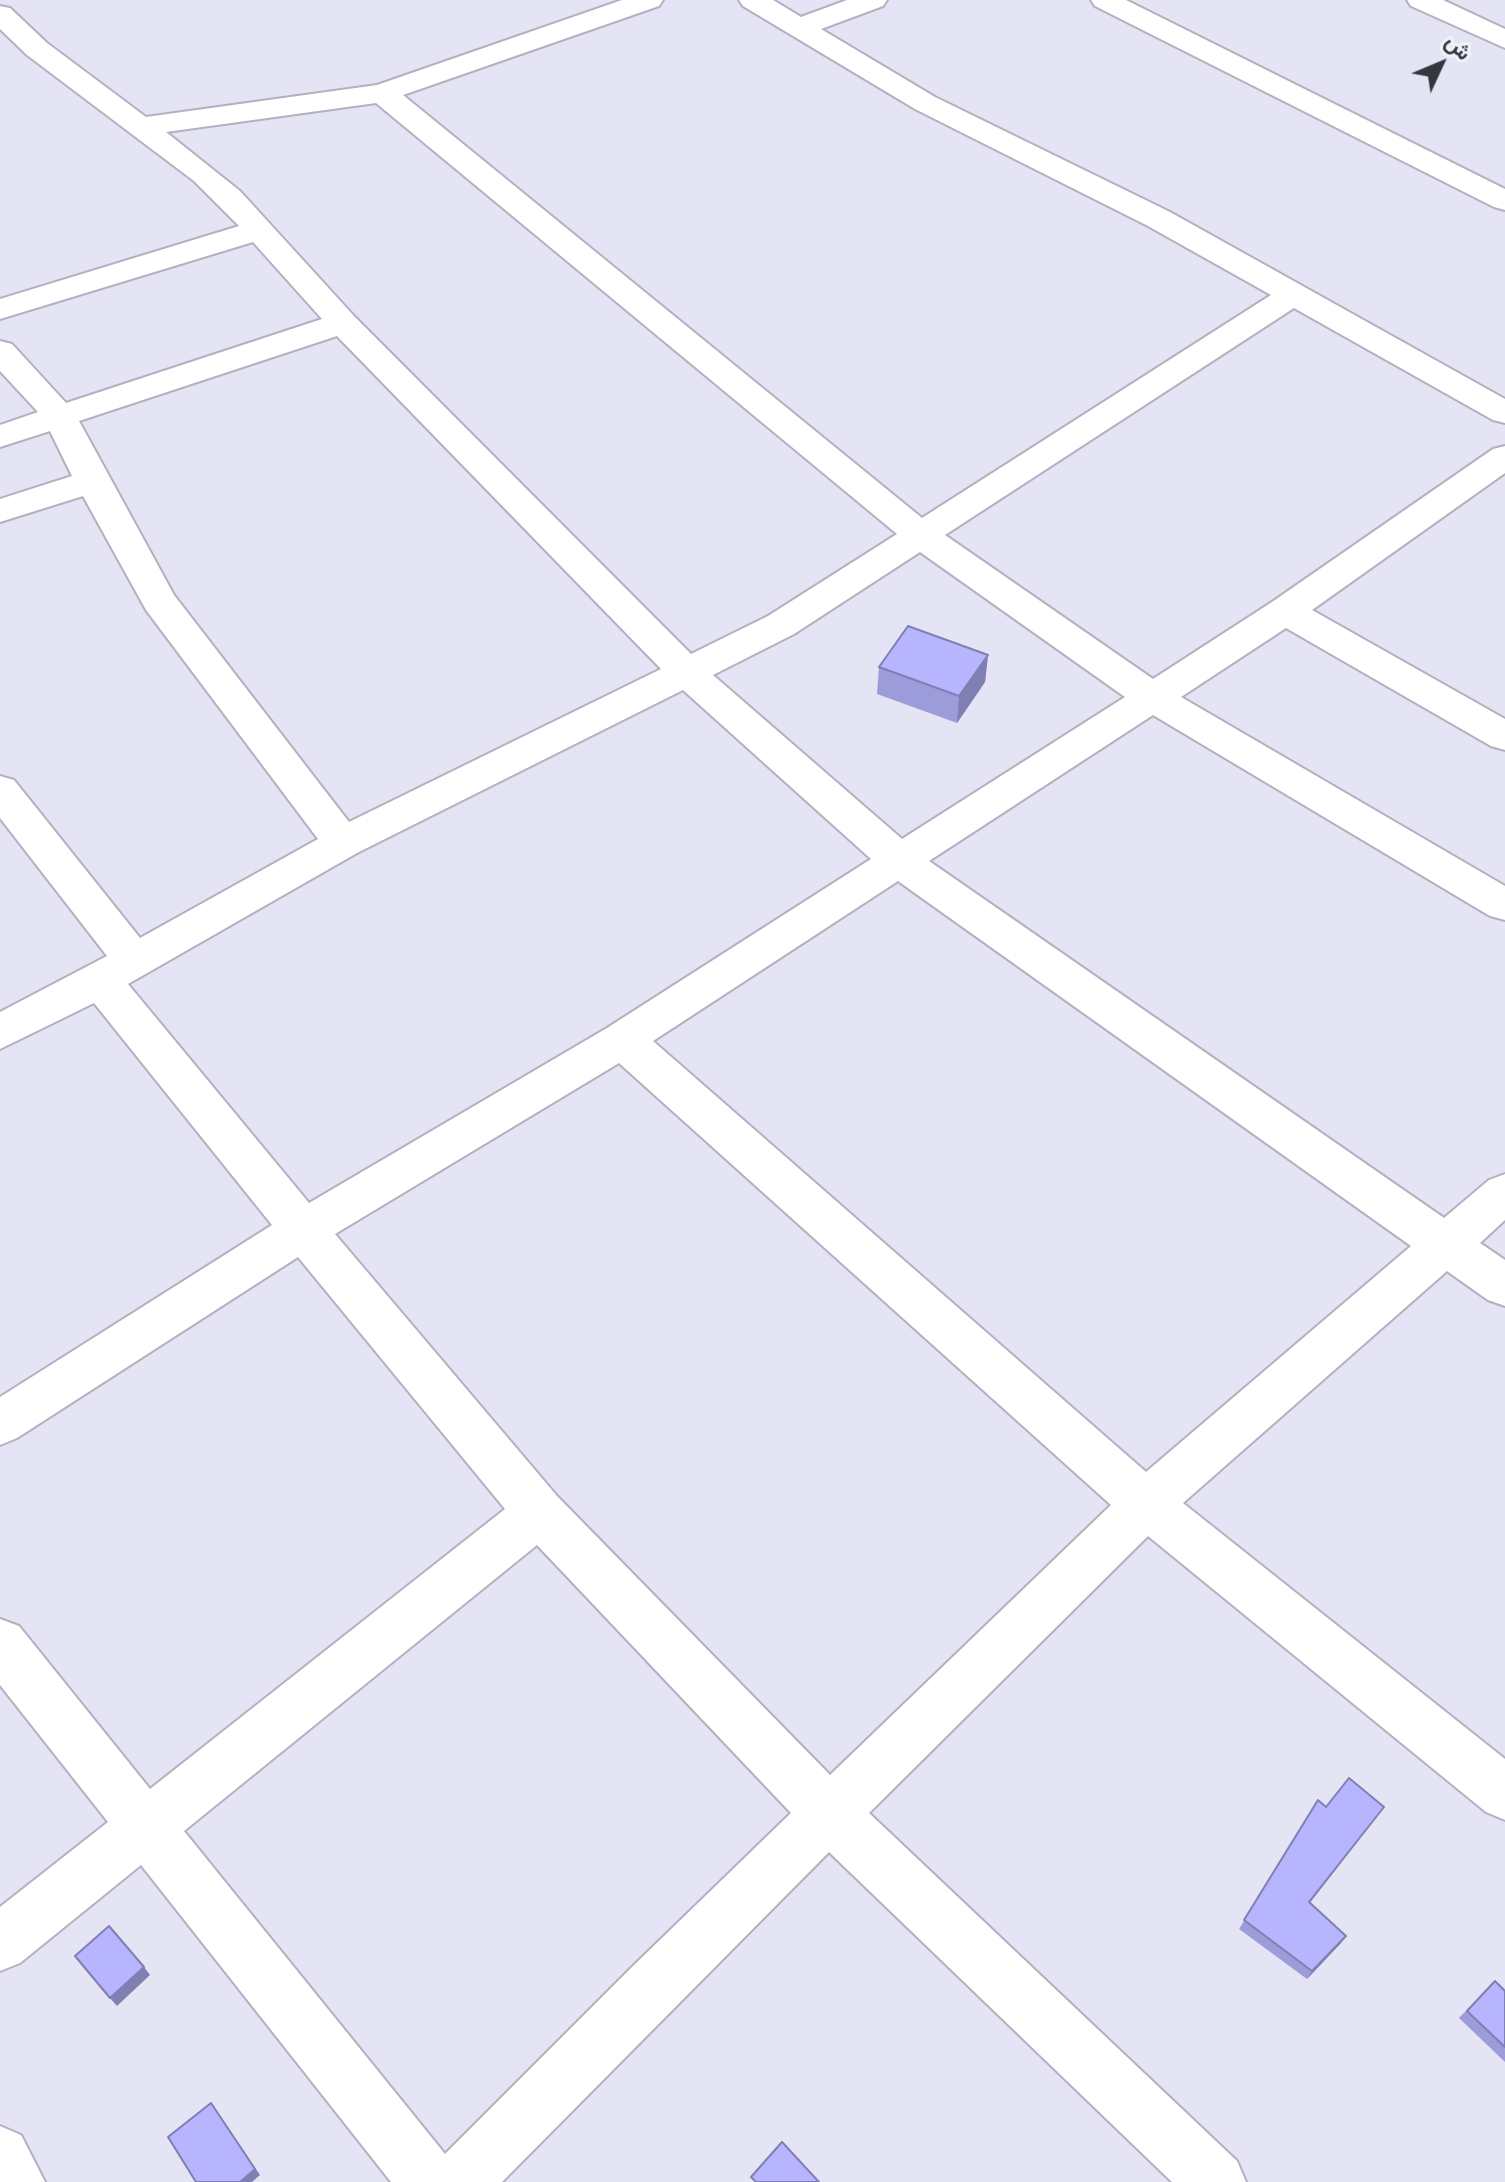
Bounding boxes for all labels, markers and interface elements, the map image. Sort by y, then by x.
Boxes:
north arrow [1401,24,1481,104]
text: ش [1439,27,1478,67]

